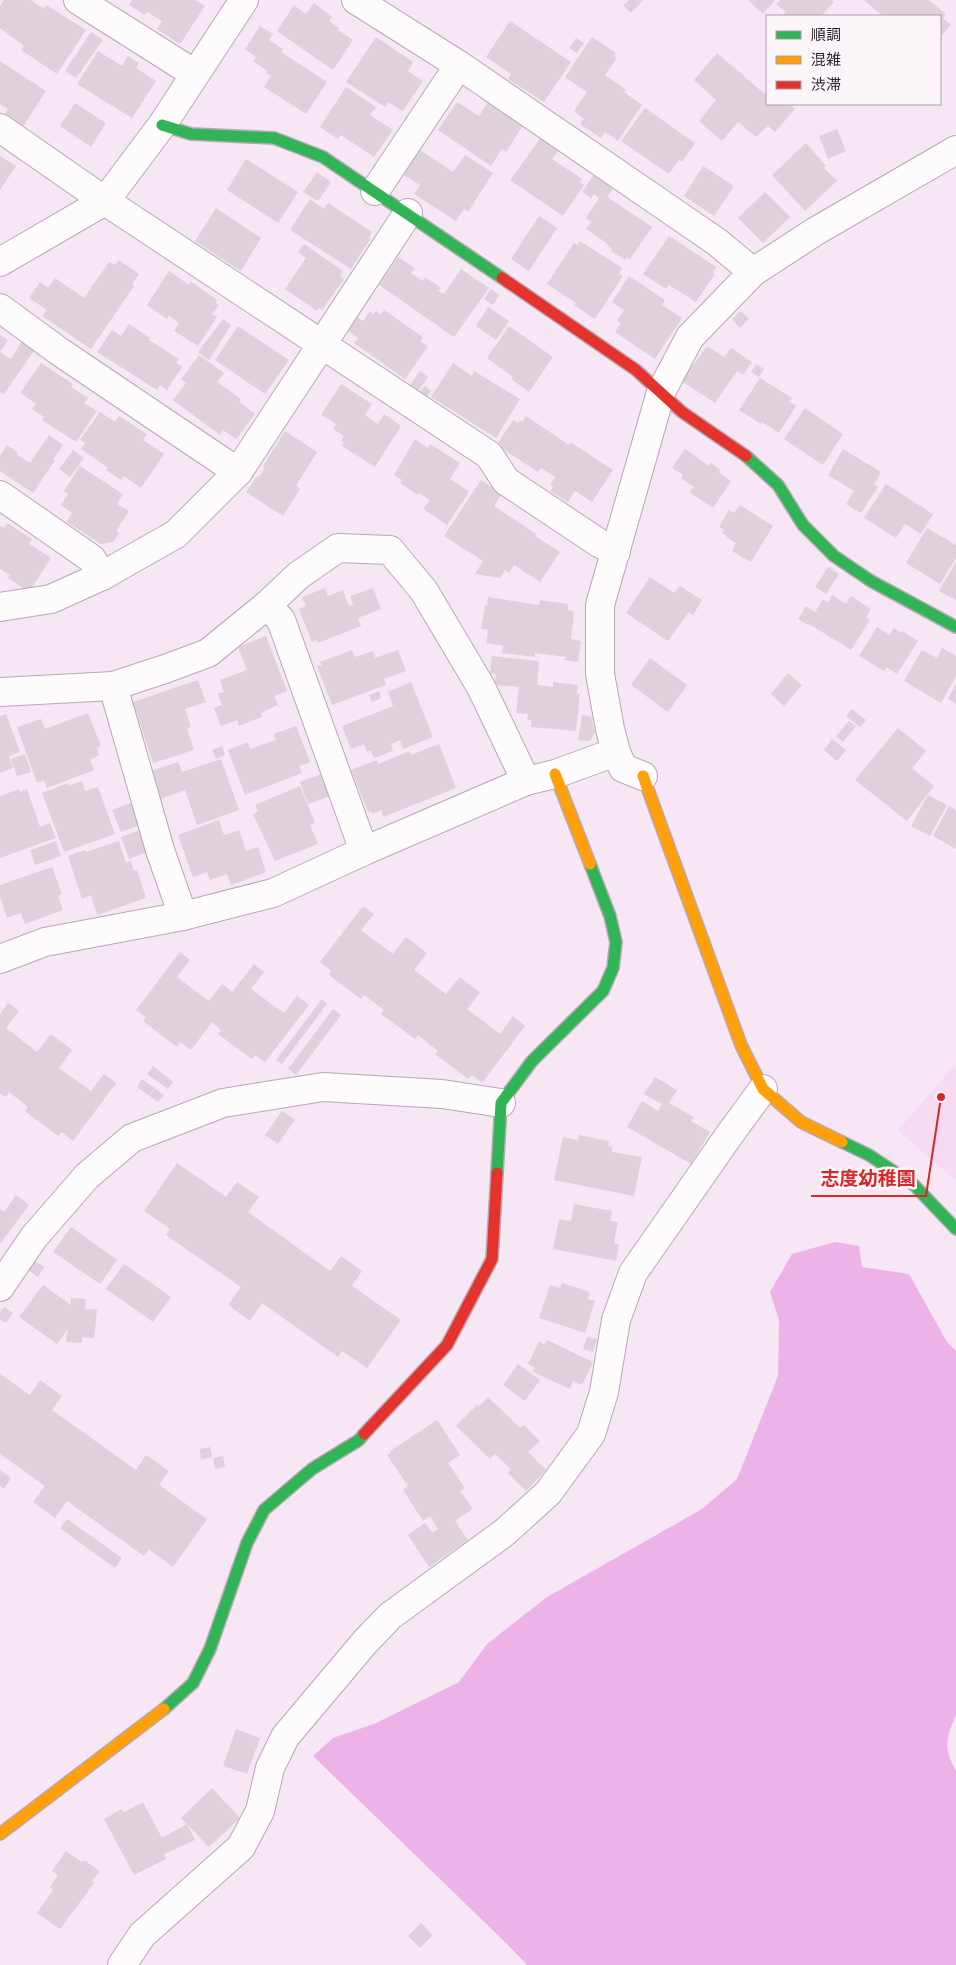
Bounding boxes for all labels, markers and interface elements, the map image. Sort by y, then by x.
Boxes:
legend [766,15,941,105]
text: 順調 [811,26,841,44]
text: 混雑 [811,51,841,69]
text: 渋滞 [811,76,841,94]
callout: 志度幼稚園 [811,1162,926,1196]
text: 志度幼稚園 [820,1167,916,1190]

